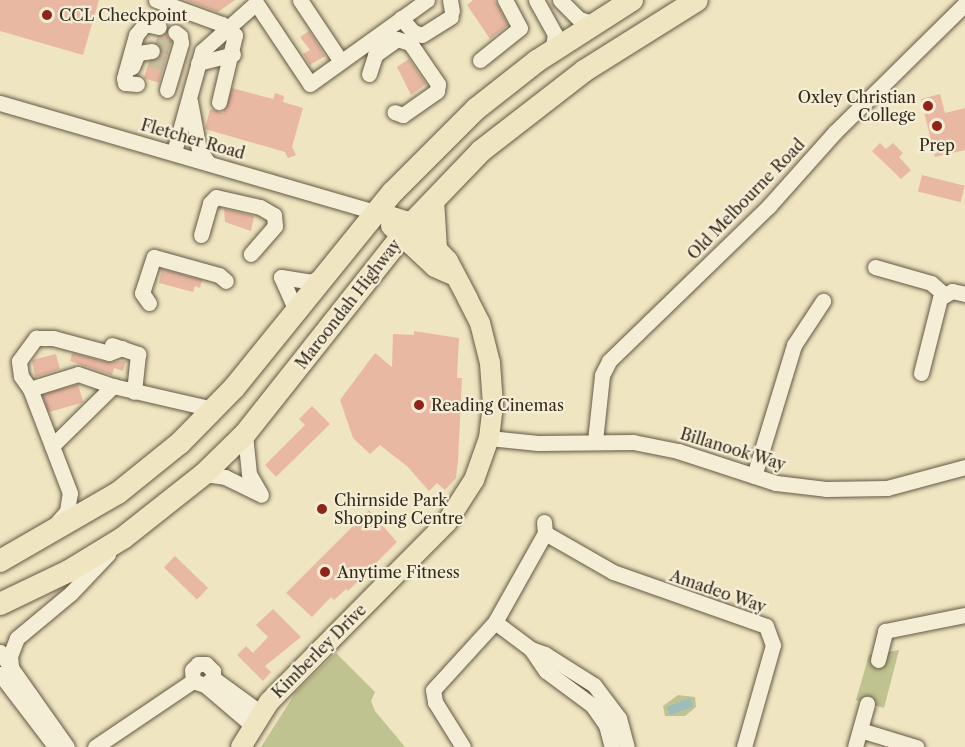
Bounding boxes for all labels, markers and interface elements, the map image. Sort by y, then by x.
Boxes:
place label: CCL Checkpoint [59,5,188,25]
marker: CCL Checkpoint [40,8,54,22]
place label: Oxley Christian College [797,87,916,125]
marker: Oxley Christian College [921,99,935,113]
street label: Fletcher Road [139,115,247,163]
marker: Prep [930,119,944,133]
street label: Old Melbourne Road [683,135,809,263]
place label: Prep [919,135,955,155]
street label: Maroondah Highway [291,235,405,373]
place label: Reading Cinemas [431,395,564,415]
marker: Reading Cinemas [412,398,426,412]
street label: Billanook Way [678,424,788,474]
place label: Chirnside Park Shopping Centre [334,490,463,528]
marker: Chirnside Park Shopping Centre [315,502,329,516]
place label: Anytime Fitness [337,562,460,582]
marker: Anytime Fitness [318,565,332,579]
street label: Amadeo Way [667,565,769,617]
street label: Kimberley Drive [268,600,370,702]

